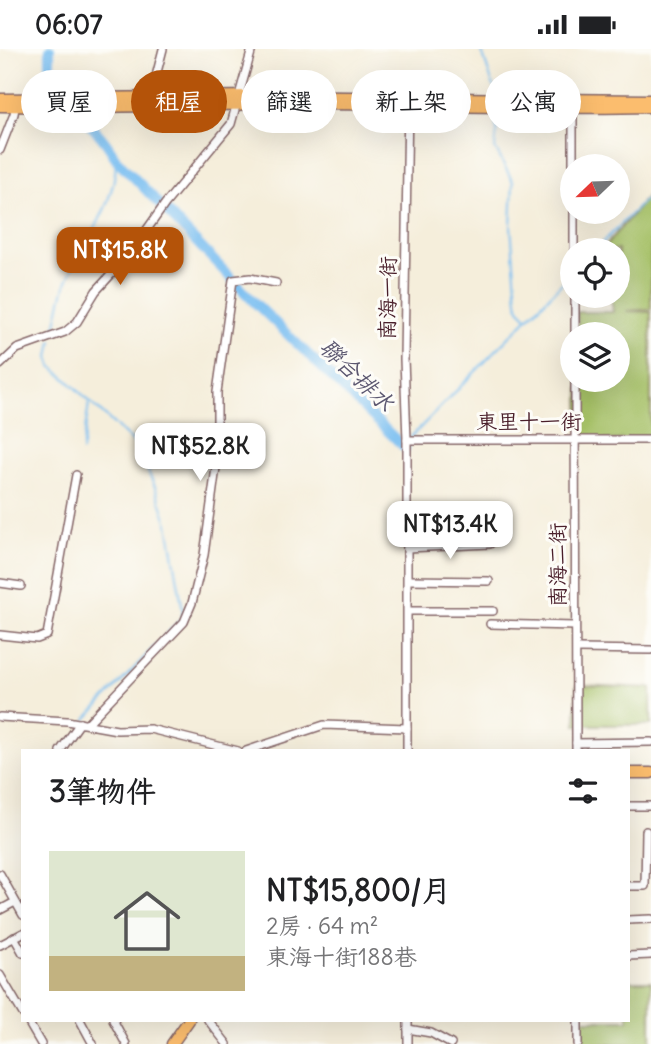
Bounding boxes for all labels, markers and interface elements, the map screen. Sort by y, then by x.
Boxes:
text: 06:07 [35,8,102,41]
chip: 買屋 [21,70,117,133]
chip: 租屋 [131,70,227,133]
chip: 篩選 [241,70,337,133]
chip: 新上架 [351,70,471,133]
chip: 公寓 [485,70,581,133]
north arrow [560,154,630,224]
map controls [560,154,630,392]
pin: NT$15.8K [48,227,192,287]
text: NT$15.8K [73,235,167,264]
button: locate [560,238,630,308]
street label: 南海一街 [373,256,402,340]
button: layers [560,322,630,392]
water label: 聯合排水 [314,332,401,418]
street label: 東里十一街 [477,408,582,435]
pin: NT$52.8K [128,423,272,483]
text: NT$52.8K [151,431,249,460]
pin: NT$13.4K [378,501,522,561]
text: NT$13.4K [403,509,497,538]
street label: 南海二街 [544,523,571,607]
text: 3筆物件 [49,772,156,810]
icon: filters [564,772,602,810]
text: NT$15,800/月 [266,871,451,909]
icon: home [105,879,189,963]
text: 2房 · 64 m² [266,911,378,940]
text: 東海十街188巷 [266,942,417,971]

